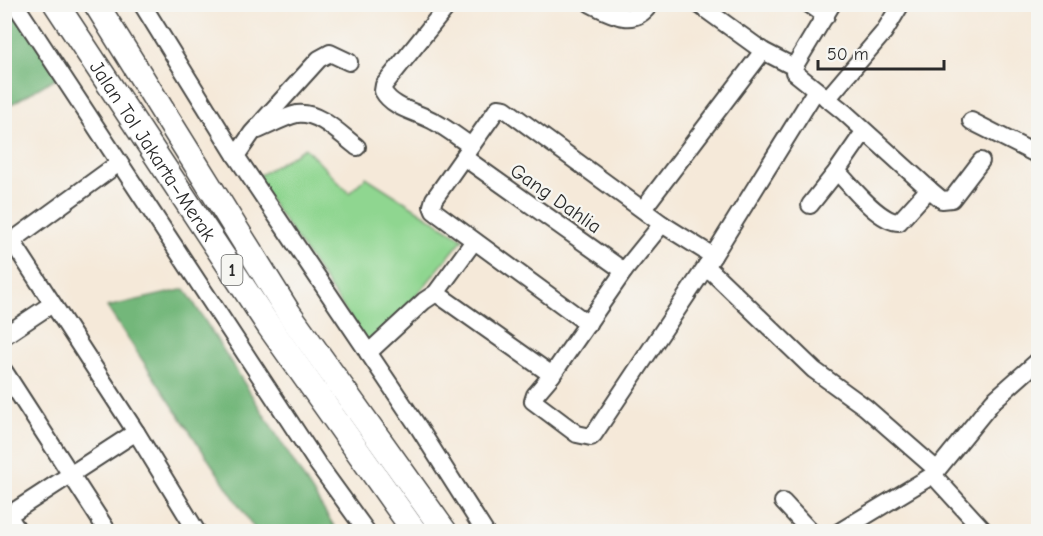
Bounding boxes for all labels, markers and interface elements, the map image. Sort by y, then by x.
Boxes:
scale bar [818,33,944,71]
text: 50 m [827,44,869,65]
street label: Jalan Tol Jakarta–Merak [85,57,221,246]
street label: Gang Dahlia [506,159,606,238]
road number: 1 [222,255,242,285]

